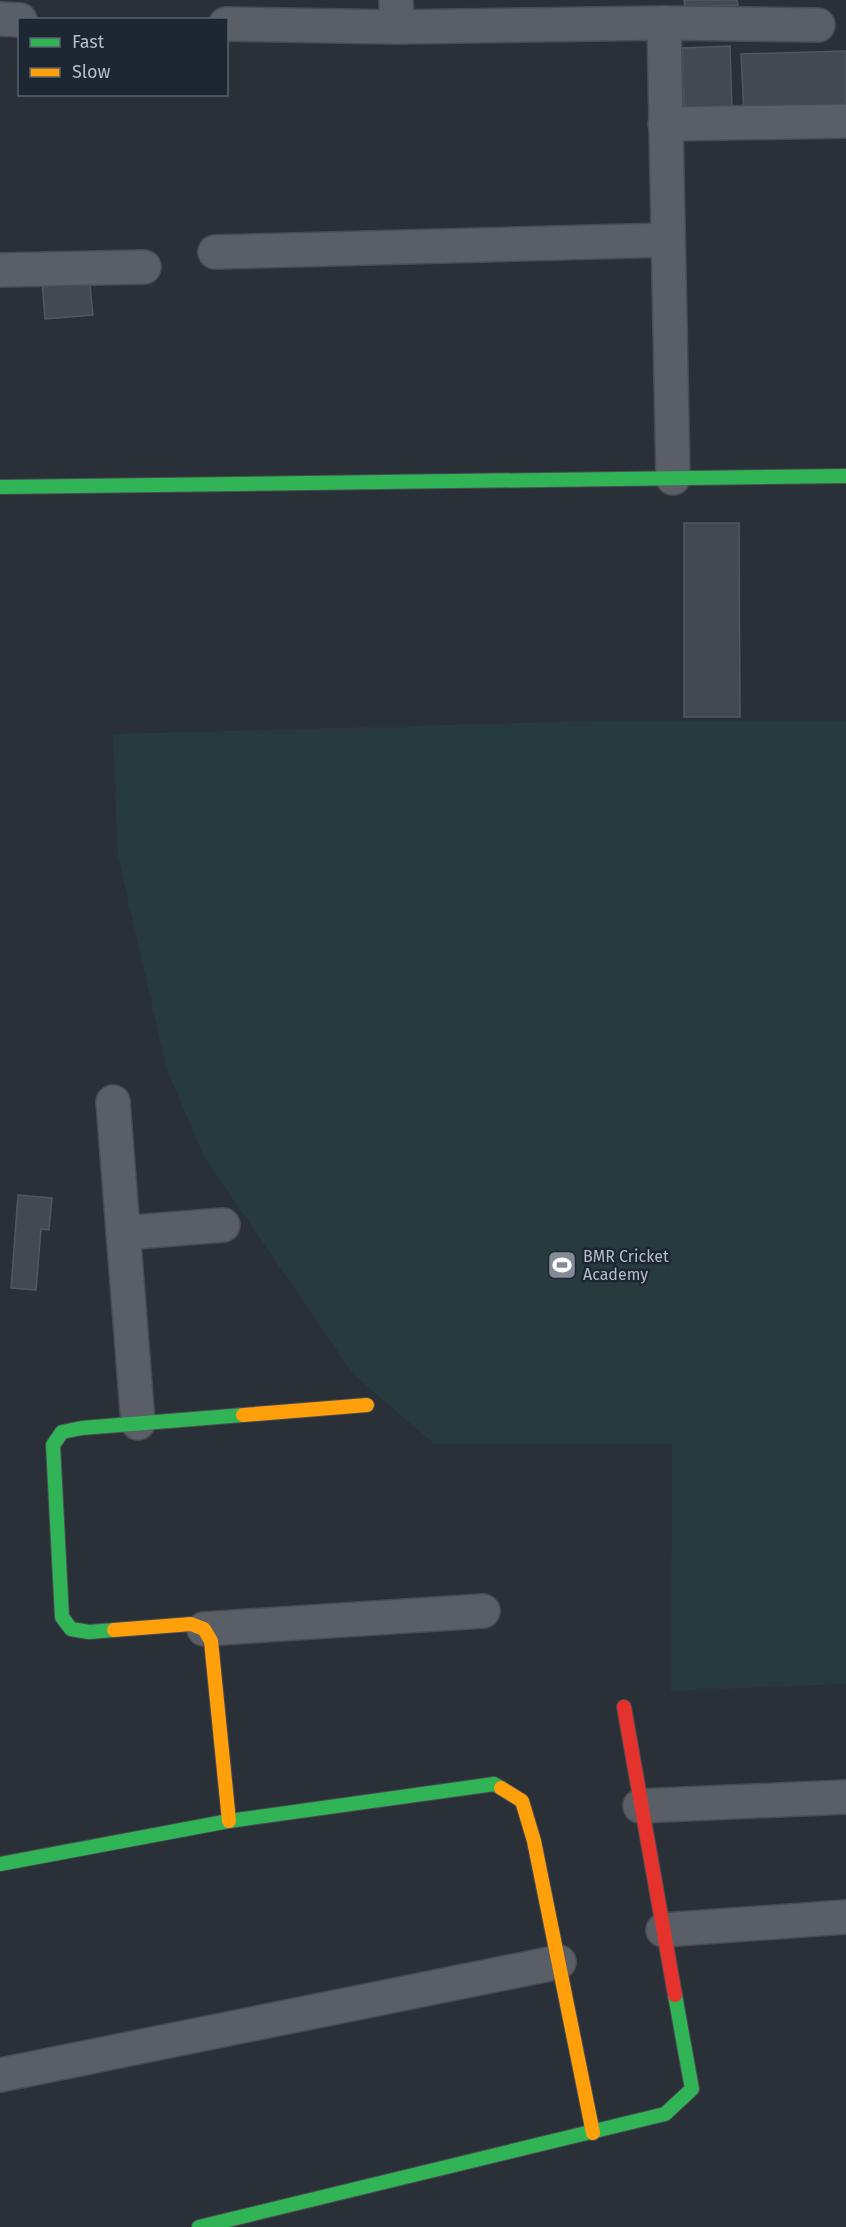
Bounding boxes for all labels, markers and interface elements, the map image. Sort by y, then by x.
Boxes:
legend [18,18,228,96]
text: Fast [72,31,105,53]
text: Slow [72,61,111,83]
place label: BMR Cricket Academy [583,1247,669,1284]
sports icon: BMR Cricket Academy [546,1249,578,1281]

